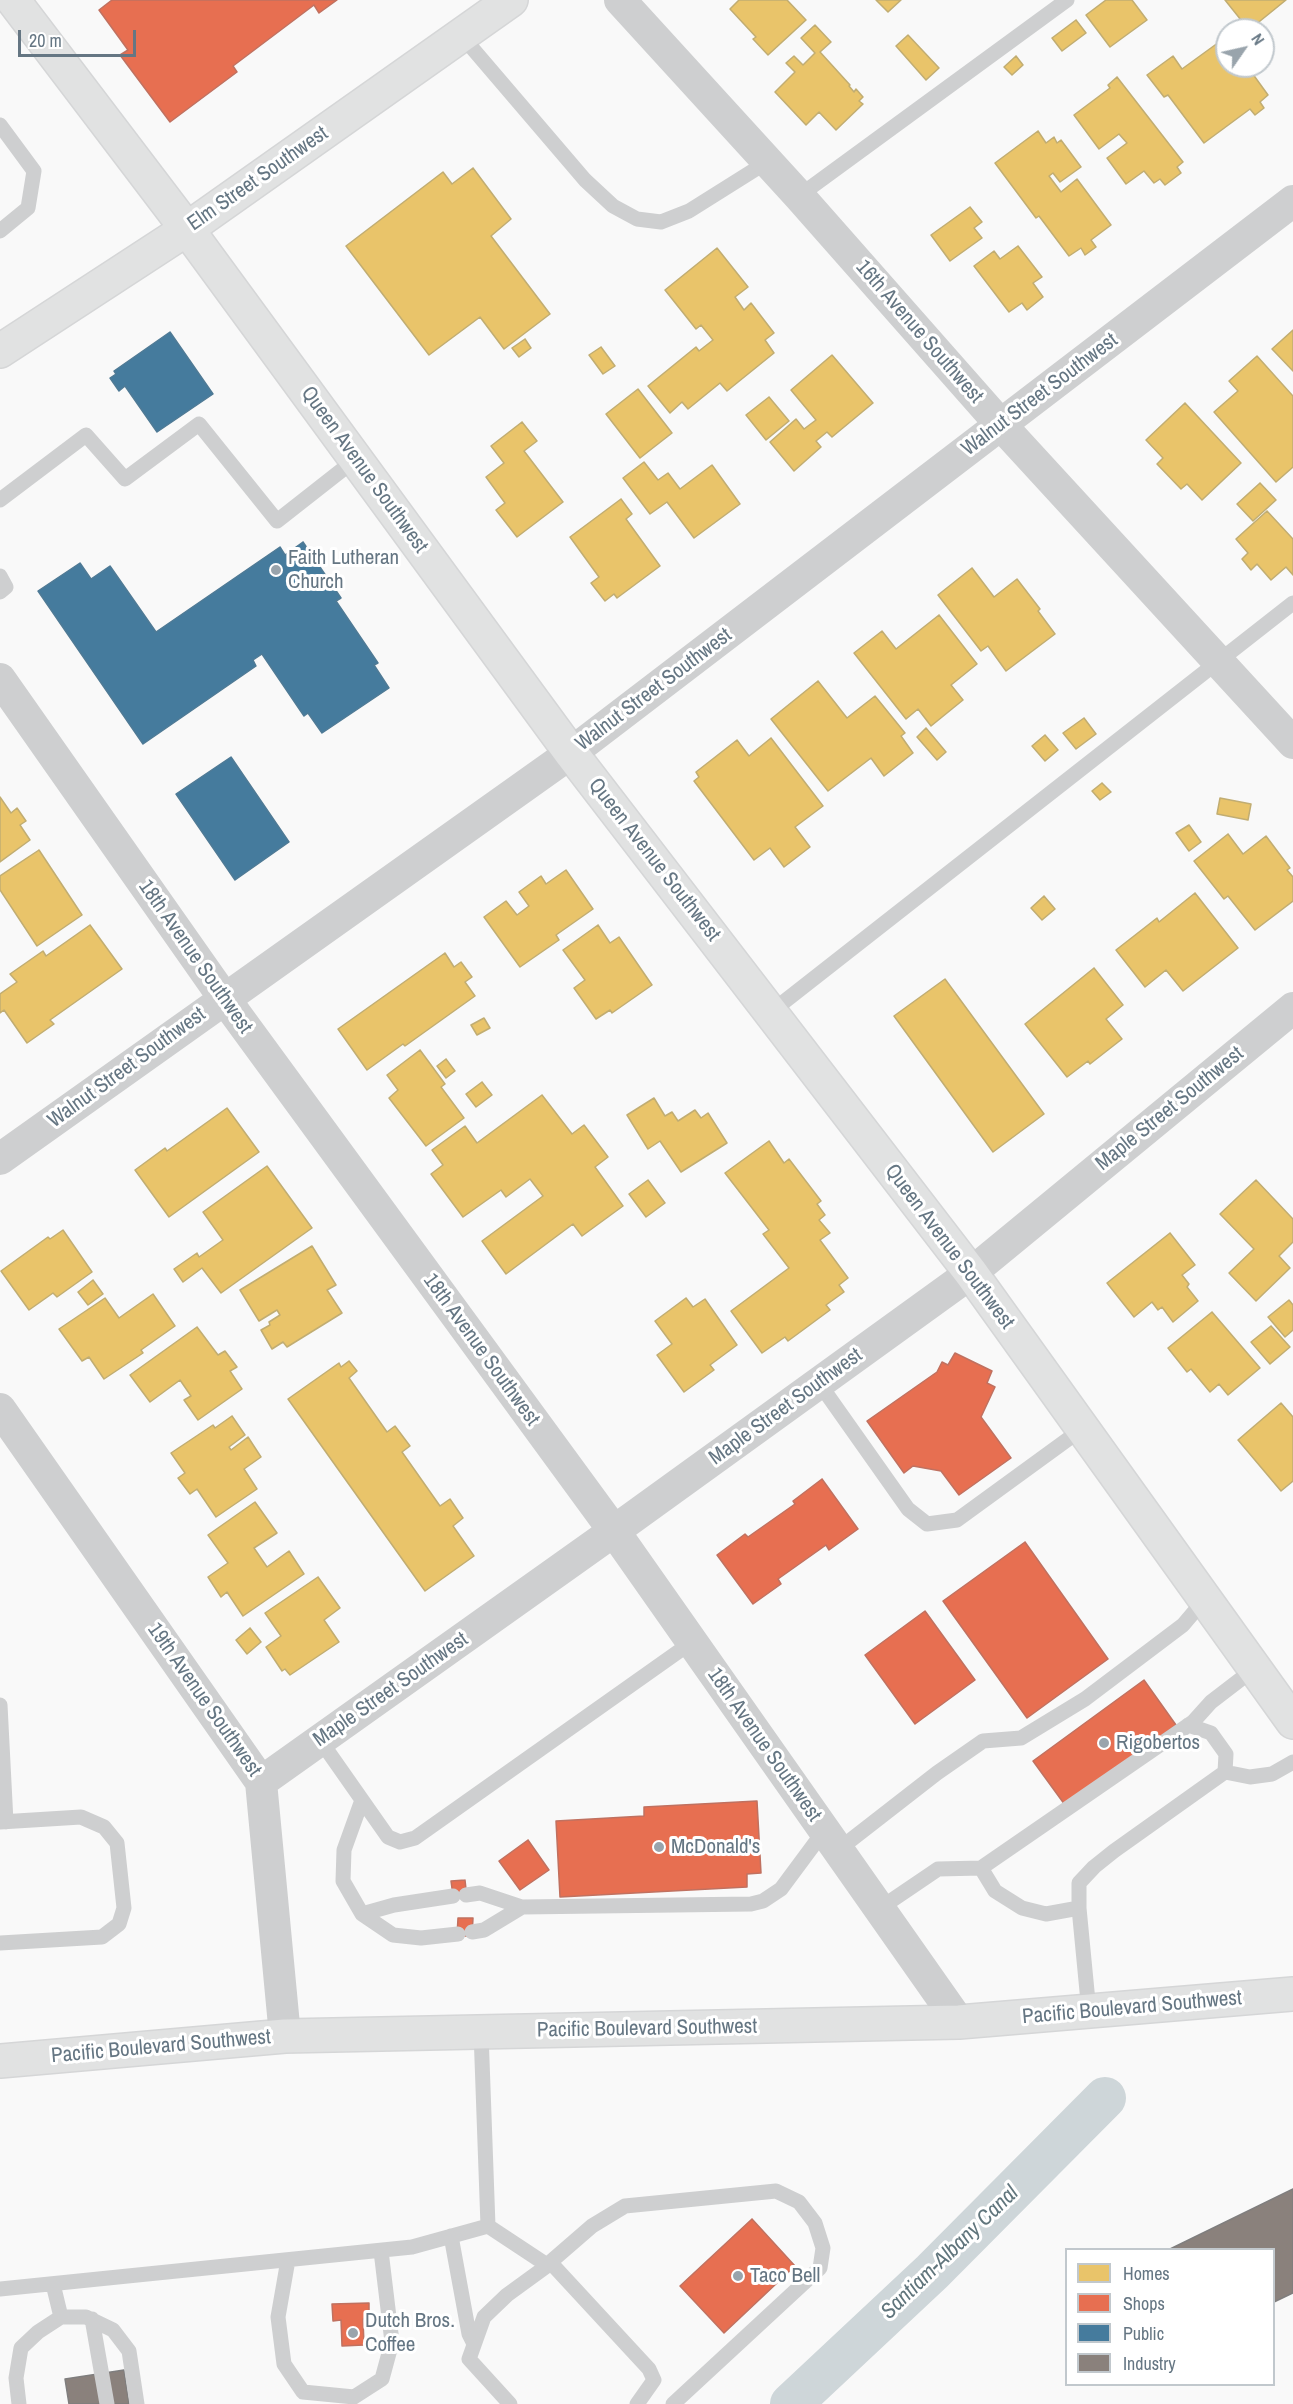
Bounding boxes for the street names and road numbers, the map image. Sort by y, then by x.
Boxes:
street label: Elm Street Southwest [183,121,333,237]
street label: 16th Avenue Southwest [850,255,988,409]
street label: Walnut Street Southwest [957,328,1123,462]
street label: Queen Avenue Southwest [295,382,433,558]
street label: Walnut Street Southwest [571,623,737,757]
street label: Queen Avenue Southwest [583,774,725,946]
street label: 18th Avenue Southwest [133,875,257,1039]
street label: Walnut Street Southwest [43,1002,211,1134]
street label: Maple Street Southwest [1091,1042,1249,1176]
street label: Queen Avenue Southwest [879,1160,1019,1334]
street label: 18th Avenue Southwest [417,1269,545,1431]
street label: Maple Street Southwest [705,1343,867,1471]
street label: 19th Avenue Southwest [142,1618,266,1782]
street label: Maple Street Southwest [309,1627,473,1753]
street label: 18th Avenue Southwest [702,1663,826,1827]
street label: Pacific Boulevard Southwest [1021,1986,1243,2030]
street label: Pacific Boulevard Southwest [537,2014,757,2044]
street label: Pacific Boulevard Southwest [50,2025,272,2069]

